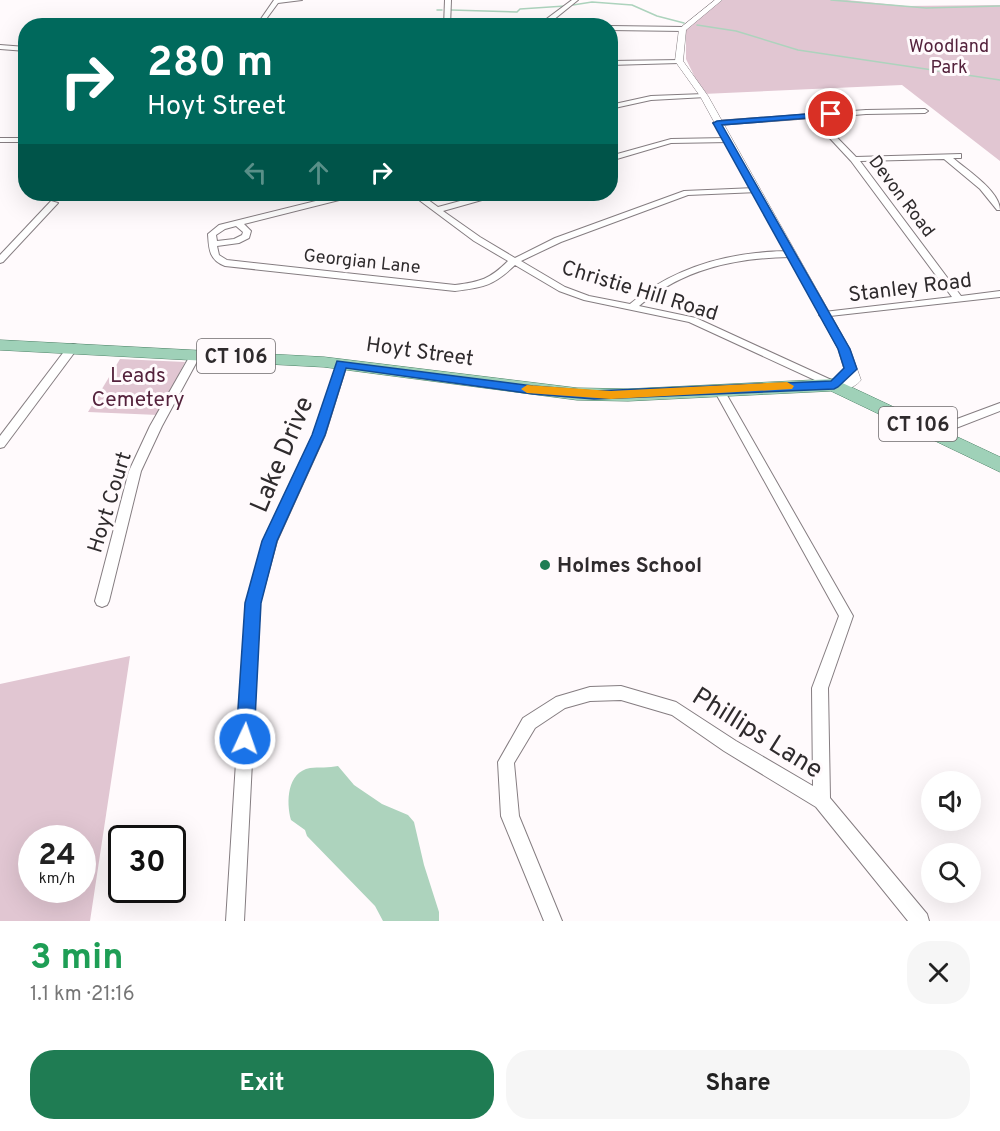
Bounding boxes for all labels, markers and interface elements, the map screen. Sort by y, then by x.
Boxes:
park label: Woodland Park [909,36,989,80]
text: 280 m [147,38,273,91]
icon: right [48,42,126,120]
pin [805,88,856,139]
text: Hoyt Street [147,90,286,124]
icon: arrive [814,97,847,130]
street label: Devon Road [863,151,939,242]
icon: left [239,156,272,189]
icon: ahead [302,156,335,189]
icon: right [365,156,398,189]
street label: Georgian Lane [302,245,421,280]
street label: Christie Hill Road [558,255,721,328]
street label: Stanley Road [847,268,974,309]
street label: Hoyt Street [364,332,475,373]
road number: CT 106 [197,339,275,373]
park label: Leads Cemetery [91,363,185,414]
street label: Lake Drive [244,392,323,518]
road number: CT 106 [879,407,957,441]
street label: Hoyt Court [82,449,139,556]
place label: Holmes School [557,553,702,580]
marker: Holmes School [538,558,552,572]
street label: Phillips Lane [685,681,828,787]
position arrow [213,707,277,771]
map controls [921,771,981,903]
button: sound [921,771,981,831]
speed limit sign: 30 [108,825,186,903]
text: 24 [38,838,76,875]
button: search [921,843,981,903]
text: km/h [39,870,75,889]
text: 3 min [30,936,124,982]
button: close [907,941,970,1004]
text: 1.1 km · 21:16 [30,982,135,1008]
button: Exit [30,1050,494,1119]
button: Share [506,1050,970,1119]

